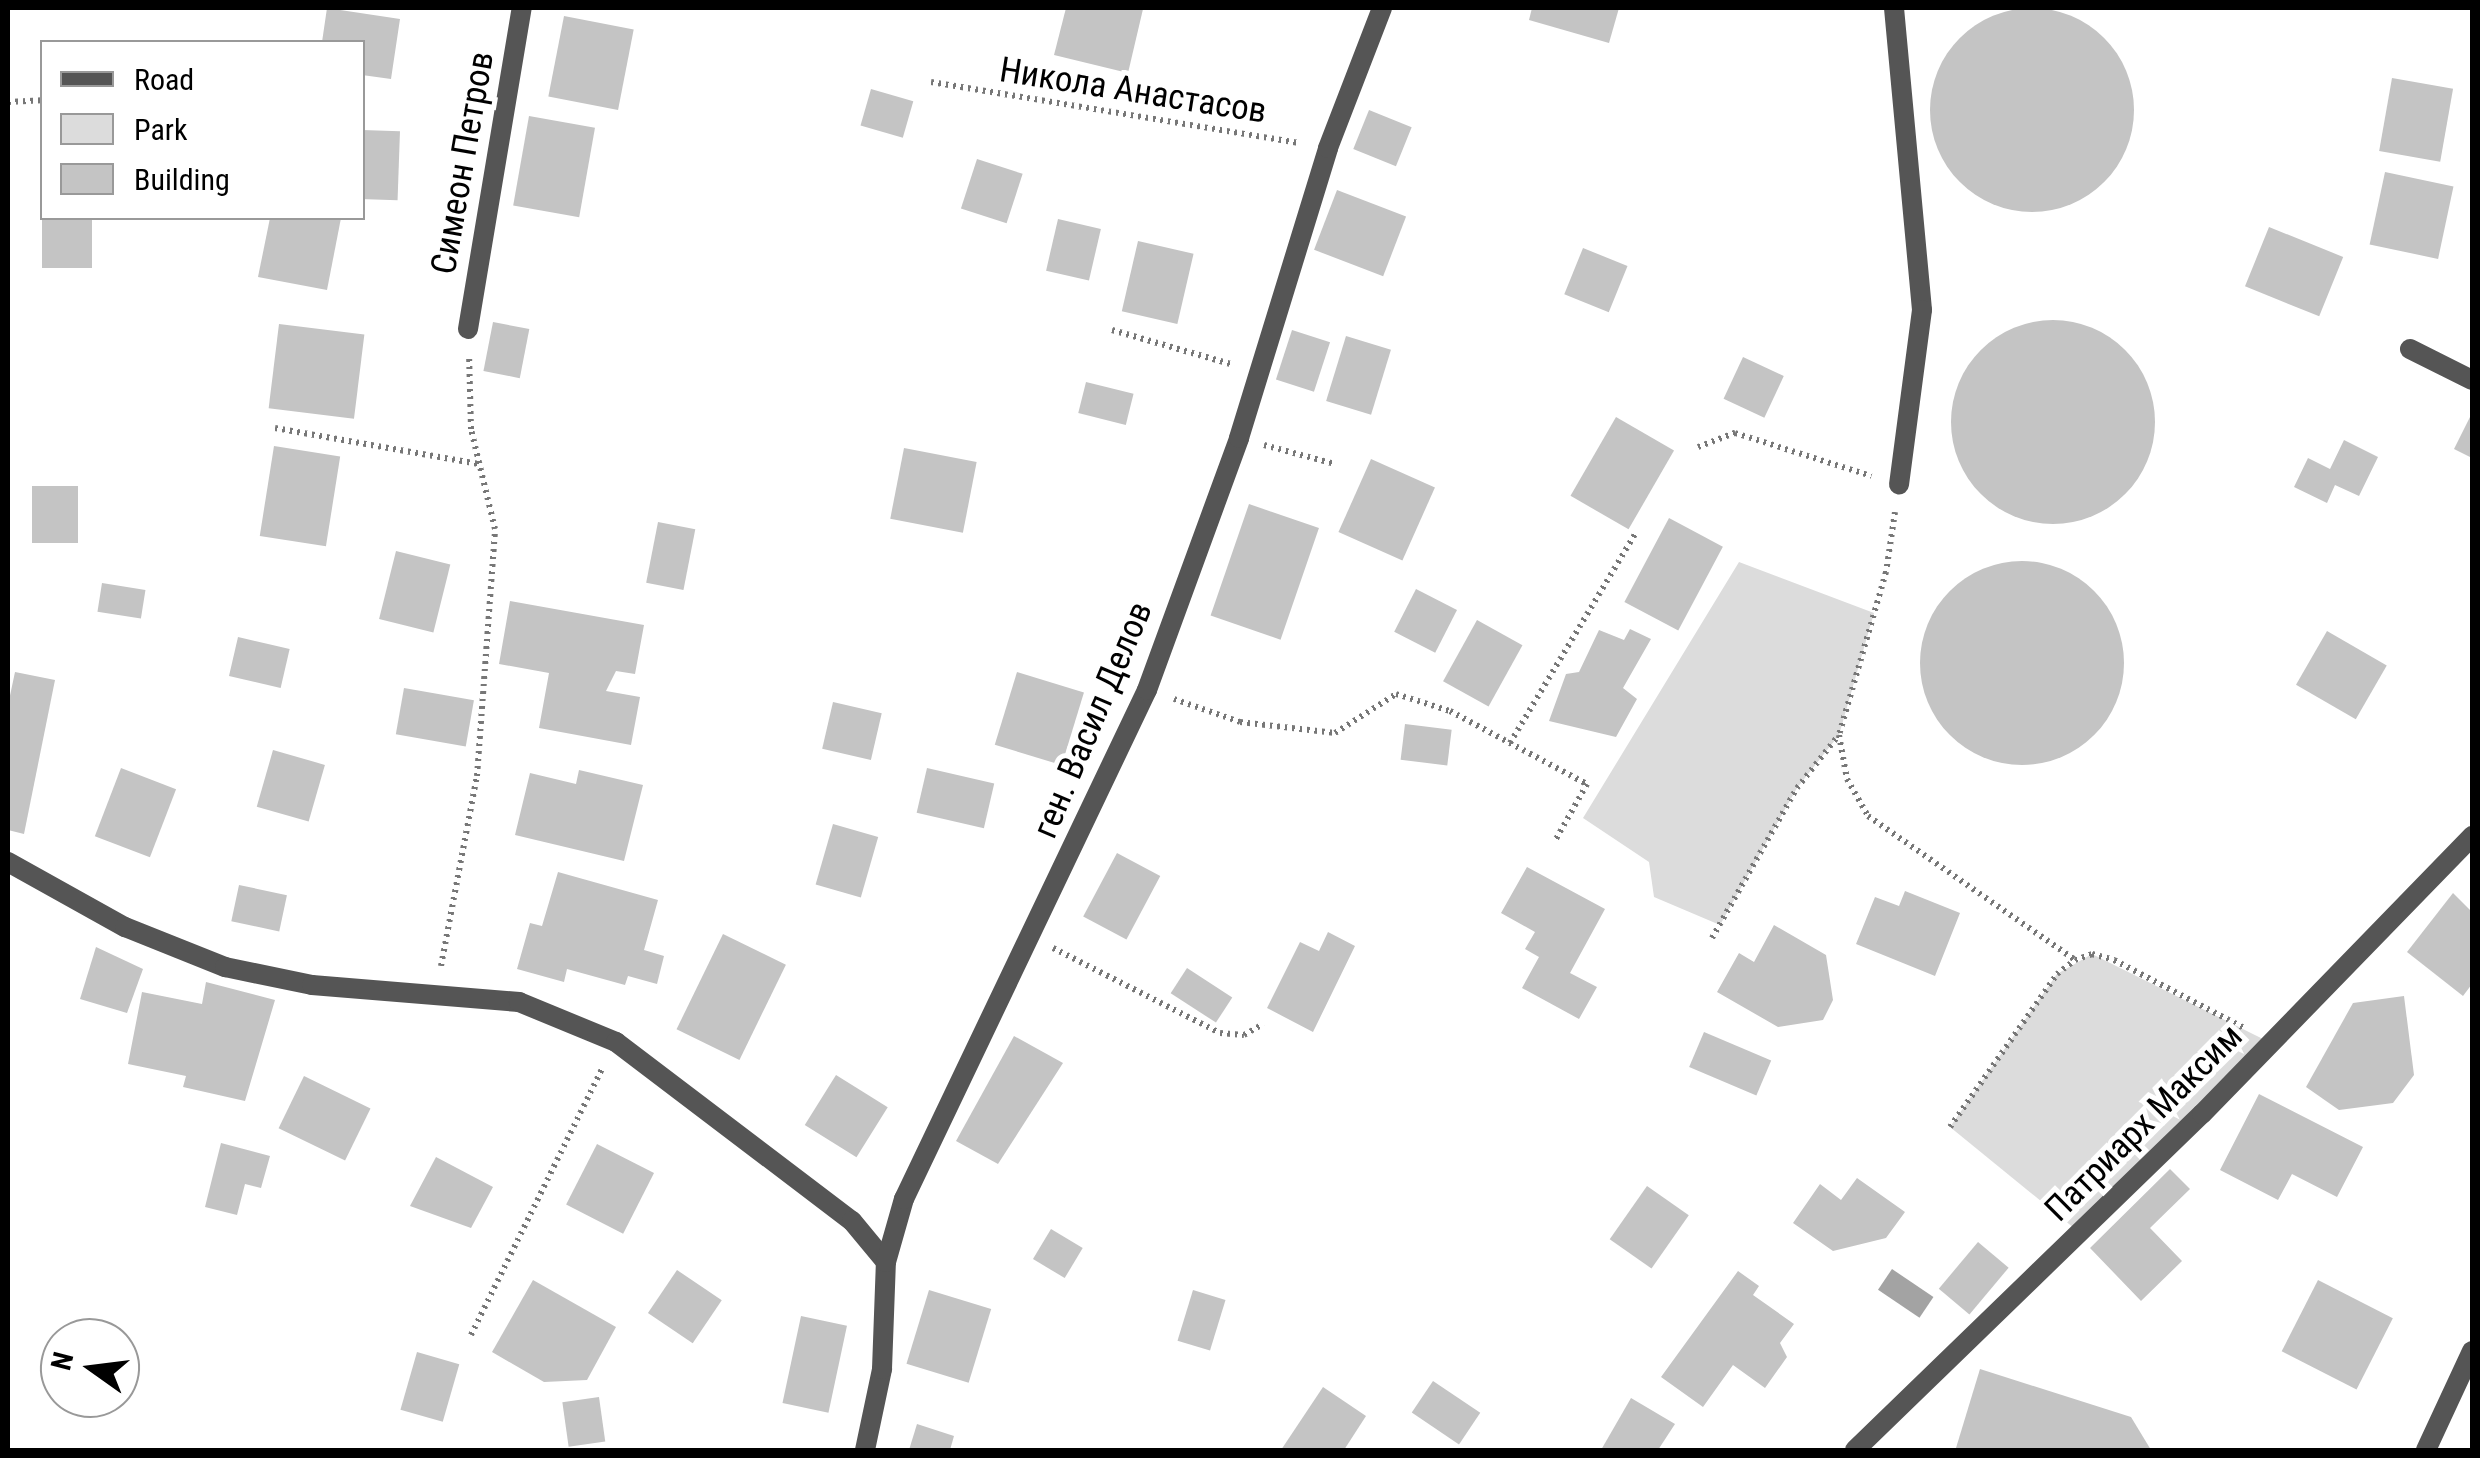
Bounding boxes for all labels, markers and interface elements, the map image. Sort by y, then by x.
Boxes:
legend [40,40,365,220]
street label: Симеон Петров [423,48,503,278]
street label: Никола Анастасов [997,49,1269,133]
text: Road [134,62,194,97]
text: Park [134,112,188,147]
text: Building [134,162,230,197]
street label: ген. Васил Делов [1024,596,1162,844]
street label: Патриарх Максим [2037,1016,2251,1230]
north arrow [40,1318,140,1418]
text: N [44,1349,80,1373]

